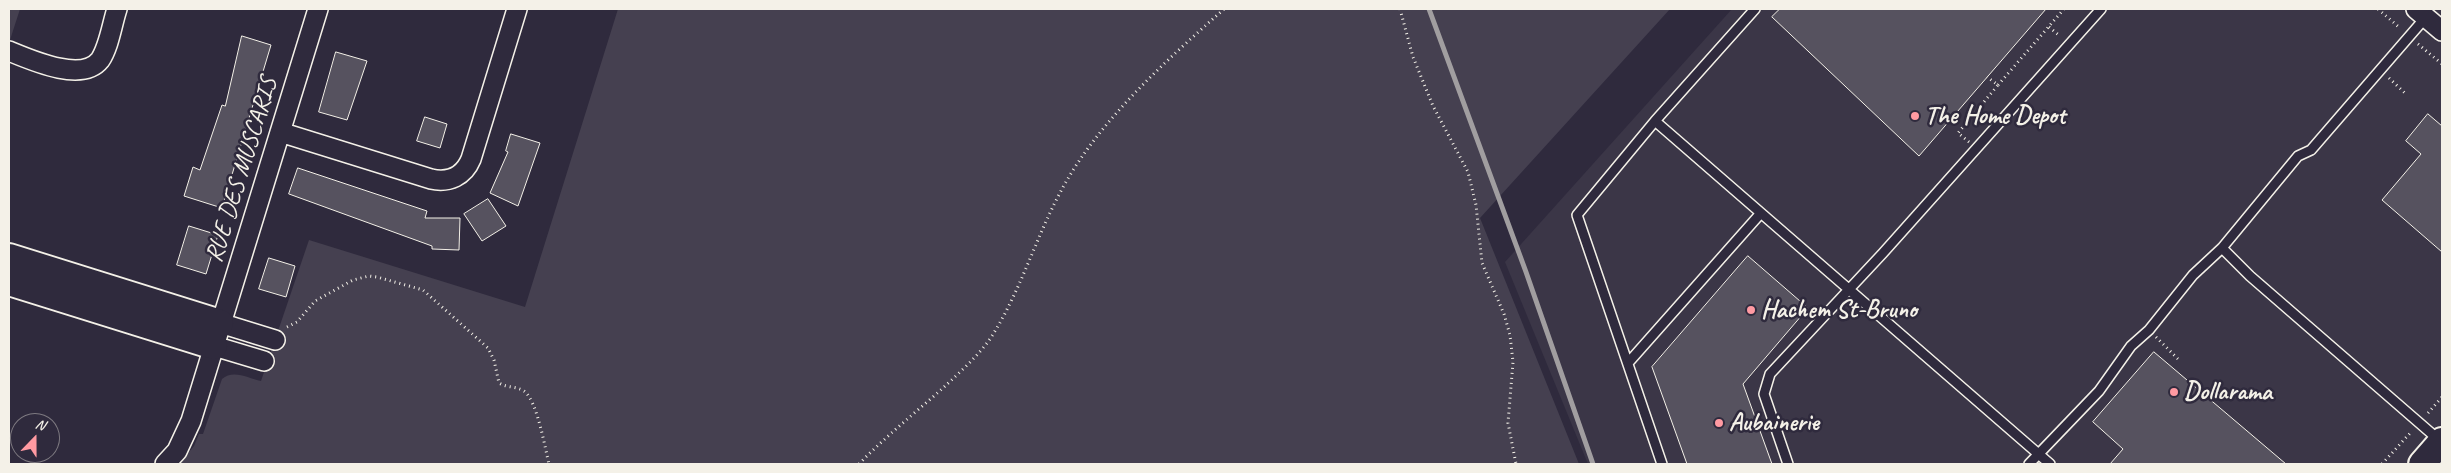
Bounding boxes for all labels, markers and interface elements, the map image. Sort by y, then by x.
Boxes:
street label: RUE DES MUSCARIS [200,74,284,266]
place label: The Home Depot [1925,101,2065,131]
marker: The Home Depot [1909,110,1921,122]
place label: Hachem St-Bruno [1761,295,1917,325]
marker: Hachem St-Bruno [1745,304,1757,316]
place label: Dollarama [2184,377,2272,407]
marker: Dollarama [2168,386,2180,398]
place label: Aubainerie [1729,408,1819,438]
north arrow [10,413,60,463]
text: N [33,415,48,434]
marker: Aubainerie [1713,417,1725,429]

